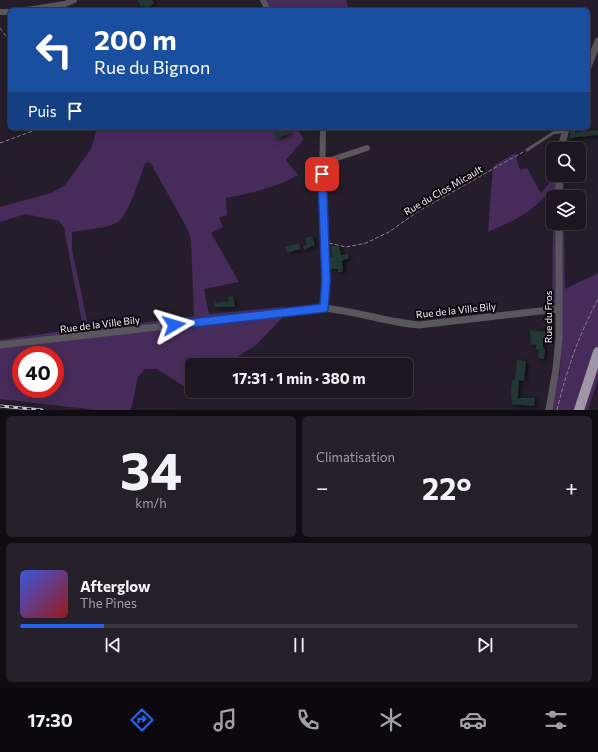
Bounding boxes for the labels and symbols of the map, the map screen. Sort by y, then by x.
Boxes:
pin [305,157,339,191]
street label: Rue du Clos Micault [401,163,485,217]
street label: Rue du Fros [542,290,554,343]
street label: Rue de la Ville Bily [415,300,497,320]
position arrow [153,304,195,346]
street label: Rue de la Ville Bily [59,313,141,335]
speed limit sign: 40 [12,346,64,398]

